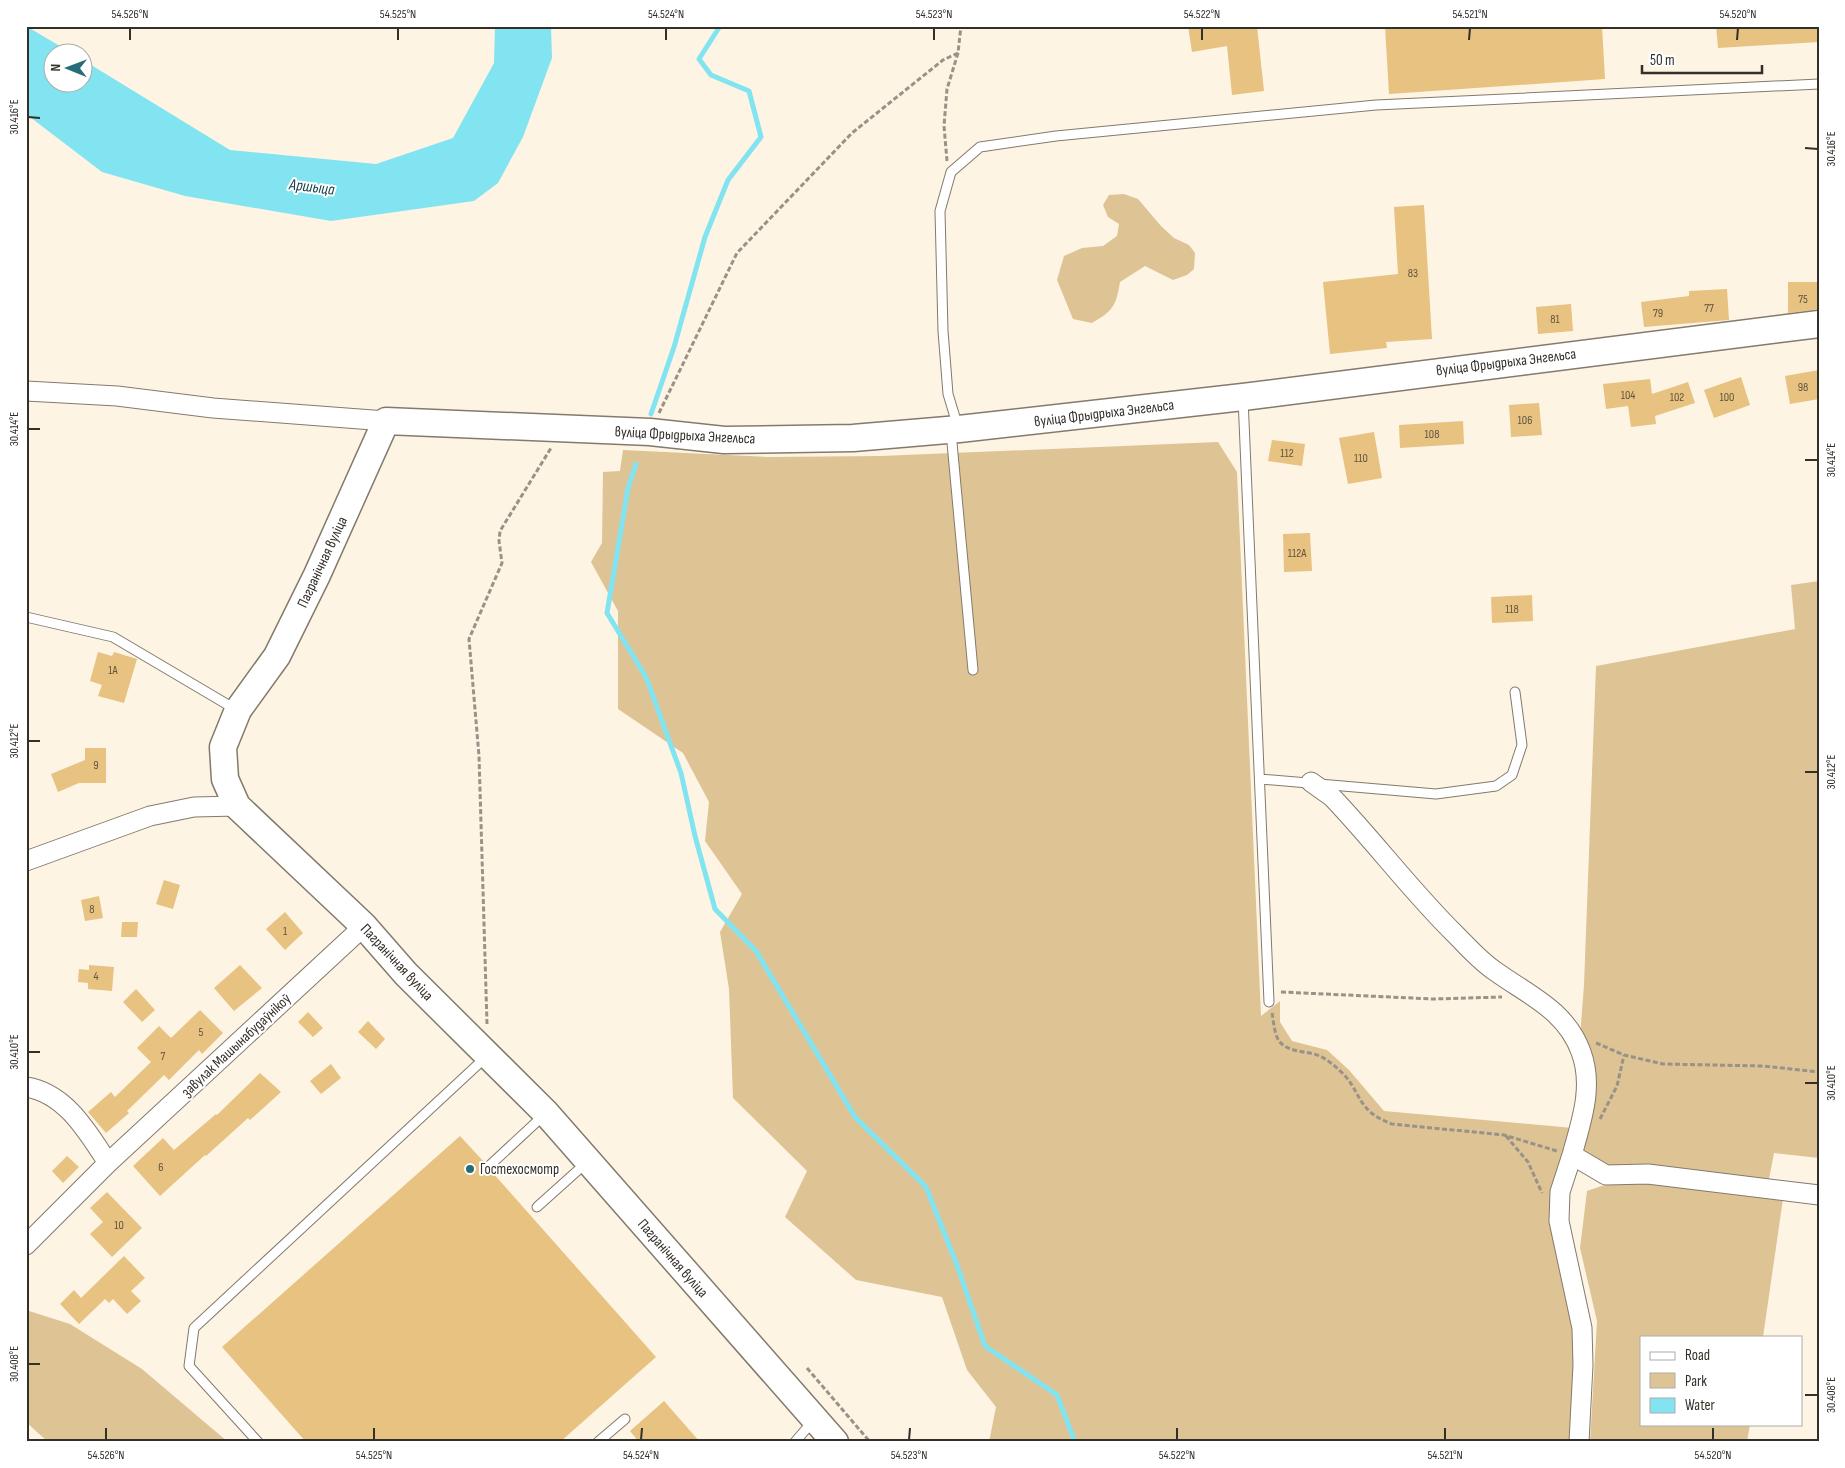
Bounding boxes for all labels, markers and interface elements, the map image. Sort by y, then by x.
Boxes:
text: 54.526°N [112,7,148,22]
text: 54.525°N [380,7,416,22]
text: 54.524°N [648,7,684,22]
text: 54.523°N [916,7,952,22]
text: 54.522°N [1184,7,1220,22]
text: 54.521°N [1452,7,1488,22]
text: 54.520°N [1720,7,1756,22]
north arrow [42,42,92,92]
scale bar [1642,42,1762,74]
text: 50 m [1650,51,1675,70]
text: N [47,64,64,72]
text: 30.416°E [7,99,22,135]
text: 30.416°E [1824,131,1839,167]
water label: Аршыца [287,175,336,200]
house number: 83 [1408,266,1418,281]
house number: 75 [1798,292,1808,307]
house number: 77 [1704,301,1714,316]
house number: 79 [1653,306,1663,321]
house number: 81 [1550,312,1561,327]
street label: вуліца Фрыдрыха Энгельса [1435,344,1577,380]
house number: 98 [1798,380,1808,395]
house number: 104 [1621,388,1635,403]
house number: 102 [1670,390,1684,405]
house number: 100 [1720,390,1734,405]
street label: вуліца Фрыдрыха Энгельса [1033,395,1175,431]
text: 30.414°E [7,412,22,446]
house number: 106 [1518,413,1532,428]
street label: вуліца Фрыдрыха Энгельса [614,422,756,449]
house number: 108 [1425,427,1439,442]
text: 30.414°E [1824,443,1839,477]
house number: 112 [1280,446,1294,461]
house number: 110 [1354,451,1368,466]
street label: Пагранічная вуліца [293,513,352,611]
house number: 112А [1288,546,1307,561]
house number: 118 [1505,602,1519,617]
house number: 1А [108,663,119,678]
text: 30.412°E [7,723,22,759]
text: 30.412°E [1824,754,1839,790]
house number: 9 [93,758,99,773]
house number: 8 [89,902,95,917]
street label: Пагранічная вуліца [356,920,437,1005]
house number: 1 [283,924,288,939]
house number: 4 [93,969,99,984]
street label: завулак Машынабудаўнікоў [177,989,295,1101]
house number: 5 [199,1025,204,1040]
text: 30.410°E [7,1034,22,1070]
house number: 7 [161,1049,166,1064]
text: 30.410°E [1824,1065,1839,1101]
house number: 6 [158,1160,164,1175]
place label: Гостехосмотр [480,1160,559,1179]
marker: Гостехосмотр [464,1163,476,1175]
street label: Пагранічная вуліца [633,1215,712,1302]
house number: 10 [114,1218,124,1233]
legend [1640,1336,1802,1426]
text: 30.408°E [7,1346,22,1382]
text: Road [1685,1346,1710,1365]
text: Park [1685,1372,1707,1391]
text: 30.408°E [1824,1377,1839,1413]
text: Water [1685,1396,1716,1415]
text: 54.526°N [88,1448,124,1463]
text: 54.525°N [356,1448,392,1463]
text: 54.524°N [623,1448,659,1463]
text: 54.523°N [891,1448,927,1463]
text: 54.522°N [1159,1448,1195,1463]
text: 54.521°N [1427,1448,1463,1463]
text: 54.520°N [1695,1448,1731,1463]

